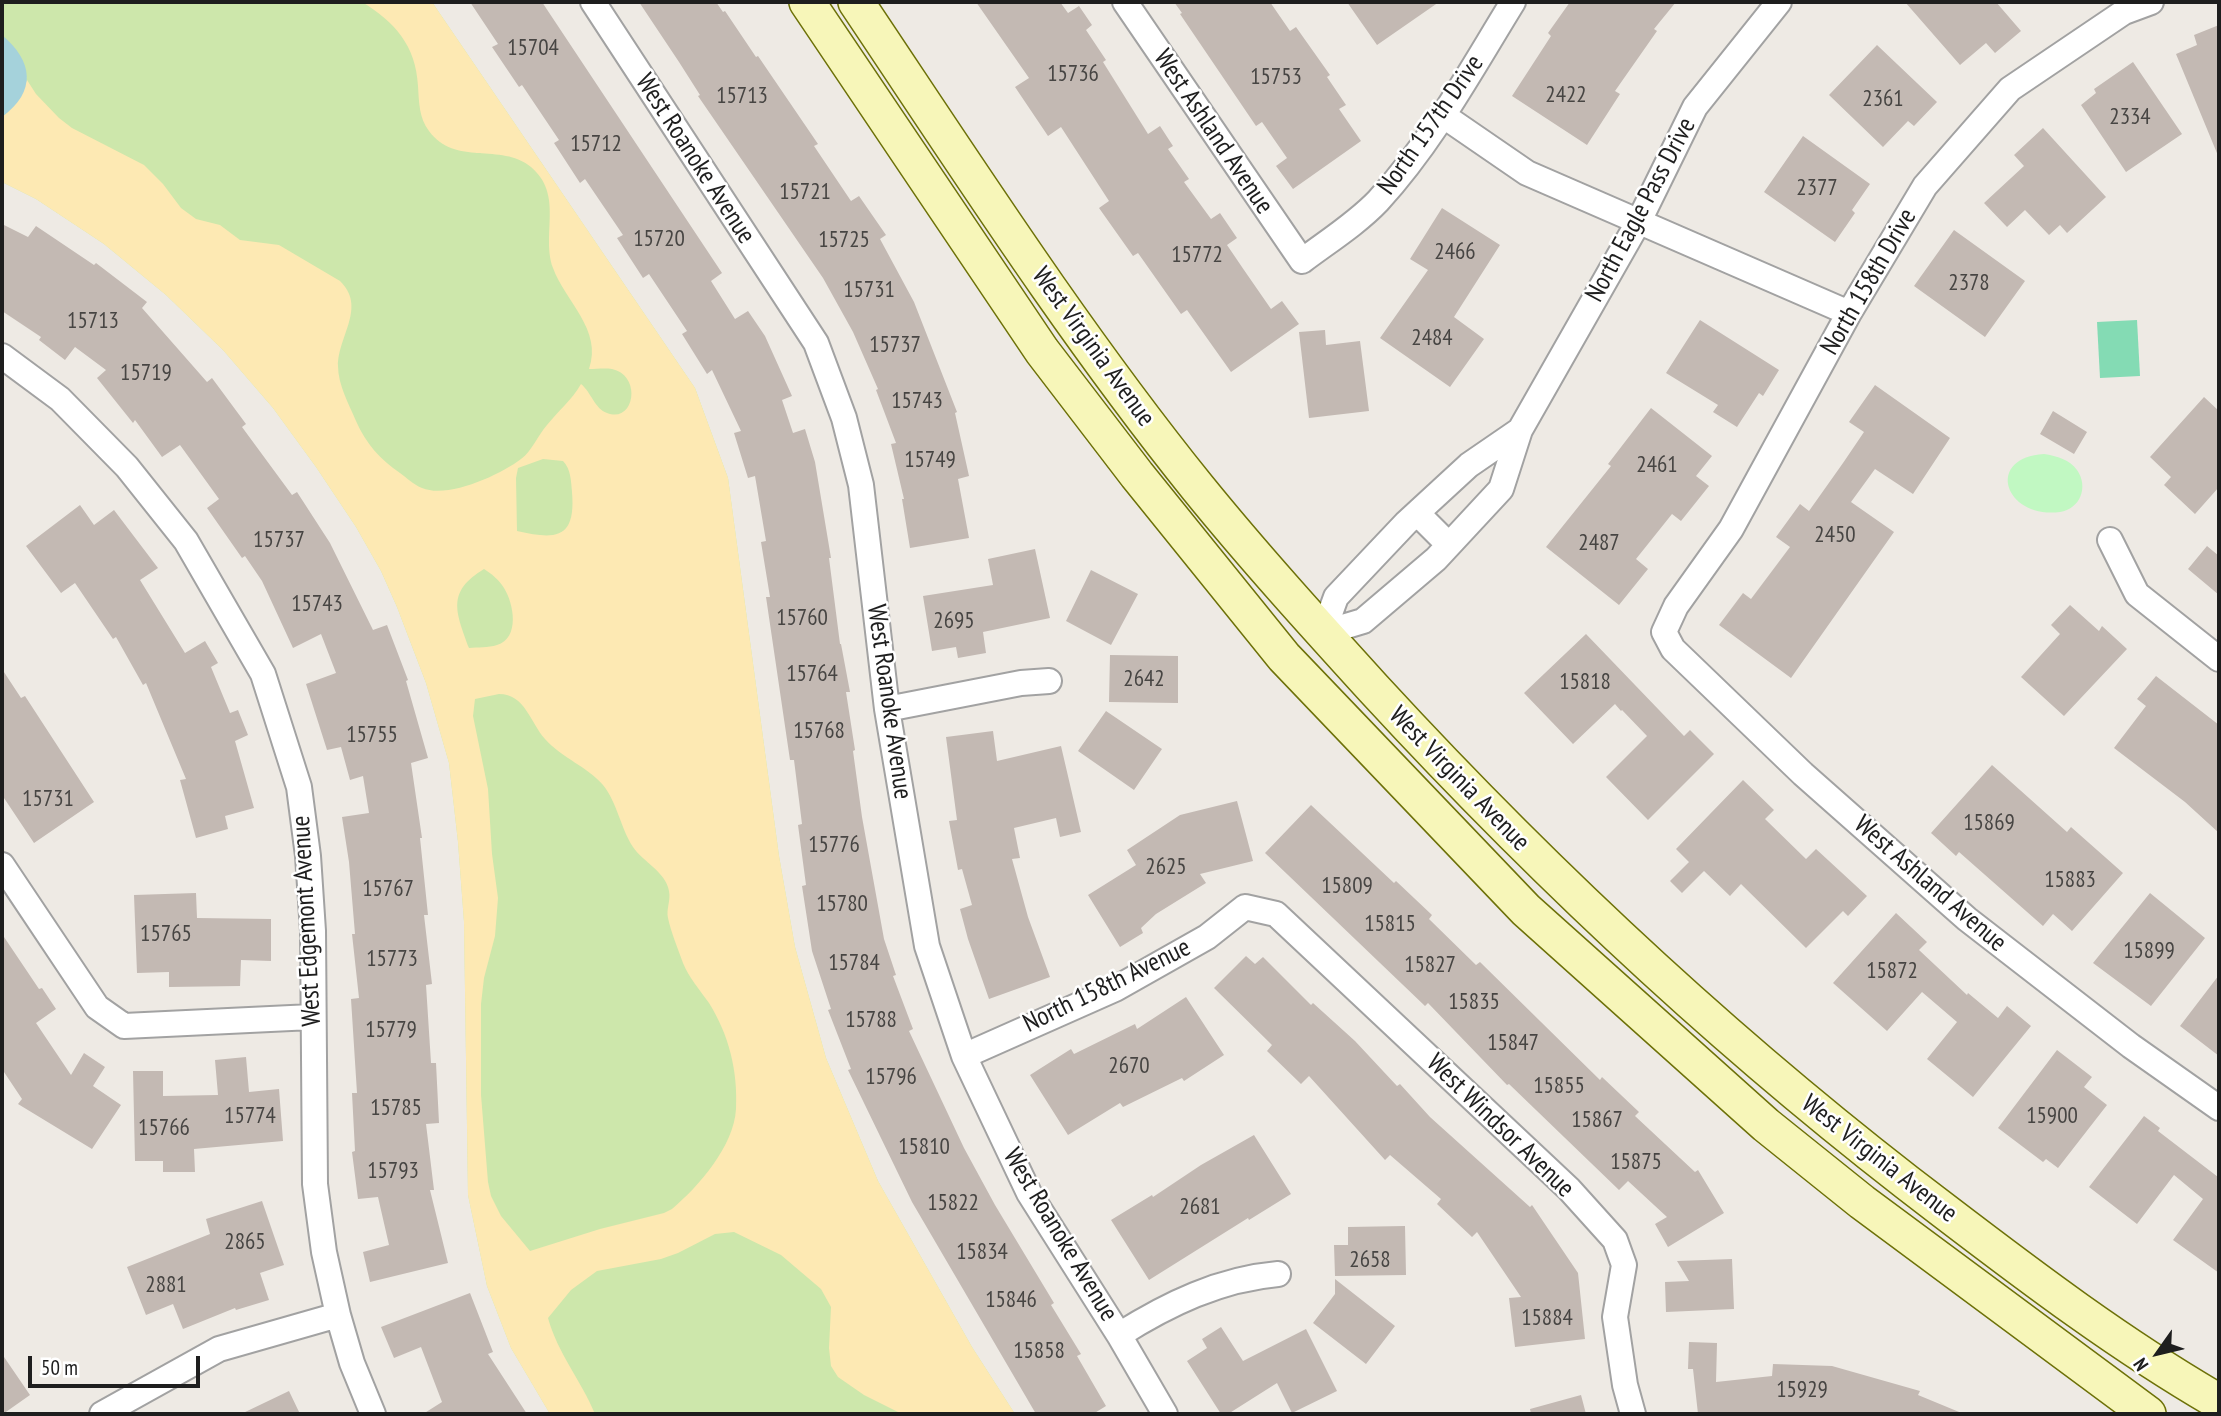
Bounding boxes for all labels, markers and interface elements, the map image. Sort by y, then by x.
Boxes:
house number: 15704 [507,34,559,62]
street label: West Ashland Avenue [1146,44,1280,220]
street label: North 157th Drive [1371,49,1491,201]
house number: 15736 [1047,60,1099,88]
house number: 15753 [1250,63,1302,91]
street label: West Roanoke Avenue [628,68,762,250]
house number: 2422 [1545,81,1587,109]
house number: 15713 [716,82,768,110]
house number: 2361 [1862,85,1904,113]
house number: 2334 [2109,103,2151,131]
street label: North Eagle Pass Drive [1579,113,1703,307]
house number: 15712 [570,130,622,158]
house number: 2377 [1796,174,1838,202]
house number: 15721 [779,178,831,206]
street label: North 158th Drive [1815,203,1923,361]
house number: 15720 [633,225,685,253]
house number: 15725 [818,226,870,254]
house number: 2466 [1434,238,1476,266]
house number: 15772 [1171,241,1223,269]
street label: West Virginia Avenue [1025,261,1161,433]
house number: 2378 [1948,269,1990,297]
house number: 15731 [843,276,895,304]
house number: 15713 [67,307,119,335]
house number: 2484 [1411,324,1453,352]
house number: 15737 [869,331,921,359]
house number: 15719 [120,359,172,387]
house number: 15743 [891,387,943,415]
house number: 15749 [904,446,956,474]
house number: 2461 [1636,451,1678,479]
house number: 2450 [1814,521,1856,549]
house number: 15737 [253,526,305,554]
house number: 2487 [1578,529,1620,557]
house number: 15743 [291,590,343,618]
street label: West Roanoke Avenue [860,603,918,801]
house number: 15760 [776,604,828,632]
house number: 2695 [933,607,975,635]
house number: 15764 [786,660,838,688]
house number: 2642 [1123,665,1165,693]
house number: 15818 [1559,668,1611,696]
street label: West Virginia Avenue [1382,700,1536,858]
house number: 15768 [793,717,845,745]
house number: 15755 [346,721,398,749]
house number: 15731 [22,785,74,813]
street label: West Ashland Avenue [1847,809,2013,959]
house number: 15869 [1963,809,2015,837]
street label: West Edgemont Avenue [286,815,328,1027]
house number: 15776 [808,831,860,859]
house number: 2625 [1145,853,1187,881]
house number: 15883 [2044,866,2096,894]
house number: 15809 [1321,872,1373,900]
house number: 15767 [362,875,414,903]
house number: 15780 [816,890,868,918]
house number: 15815 [1364,910,1416,938]
house number: 15765 [140,920,192,948]
street label: North 158th Avenue [1018,932,1196,1040]
house number: 15899 [2123,937,2175,965]
house number: 15773 [366,945,418,973]
house number: 15784 [828,949,880,977]
house number: 15827 [1404,951,1456,979]
house number: 15872 [1866,957,1918,985]
house number: 15835 [1448,988,1500,1016]
house number: 15788 [845,1006,897,1034]
house number: 15779 [365,1016,417,1044]
house number: 15847 [1487,1029,1539,1057]
street label: West Windsor Avenue [1420,1048,1580,1204]
house number: 2670 [1108,1052,1150,1080]
house number: 15796 [865,1063,917,1091]
house number: 15855 [1533,1072,1585,1100]
street label: West Virginia Avenue [1795,1088,1963,1230]
house number: 15785 [370,1094,422,1122]
house number: 15774 [224,1102,276,1130]
house number: 15900 [2026,1102,2078,1130]
house number: 15867 [1571,1106,1623,1134]
house number: 15766 [138,1114,190,1142]
house number: 15810 [898,1133,950,1161]
street label: West Roanoke Avenue [996,1143,1124,1327]
house number: 15875 [1610,1148,1662,1176]
house number: 15793 [367,1157,419,1185]
house number: 15822 [927,1189,979,1217]
house number: 2681 [1179,1193,1221,1221]
house number: 2865 [224,1228,266,1256]
house number: 15834 [956,1238,1008,1266]
house number: 2658 [1349,1246,1391,1274]
house number: 2881 [145,1271,187,1299]
house number: 15846 [985,1286,1037,1314]
house number: 15884 [1521,1304,1573,1332]
north arrow [2123,1318,2193,1388]
house number: 15858 [1013,1337,1065,1365]
scale bar [32,1342,203,1386]
text: 50 m [41,1354,78,1381]
text: N [2128,1354,2153,1376]
house number: 15929 [1776,1376,1828,1404]

